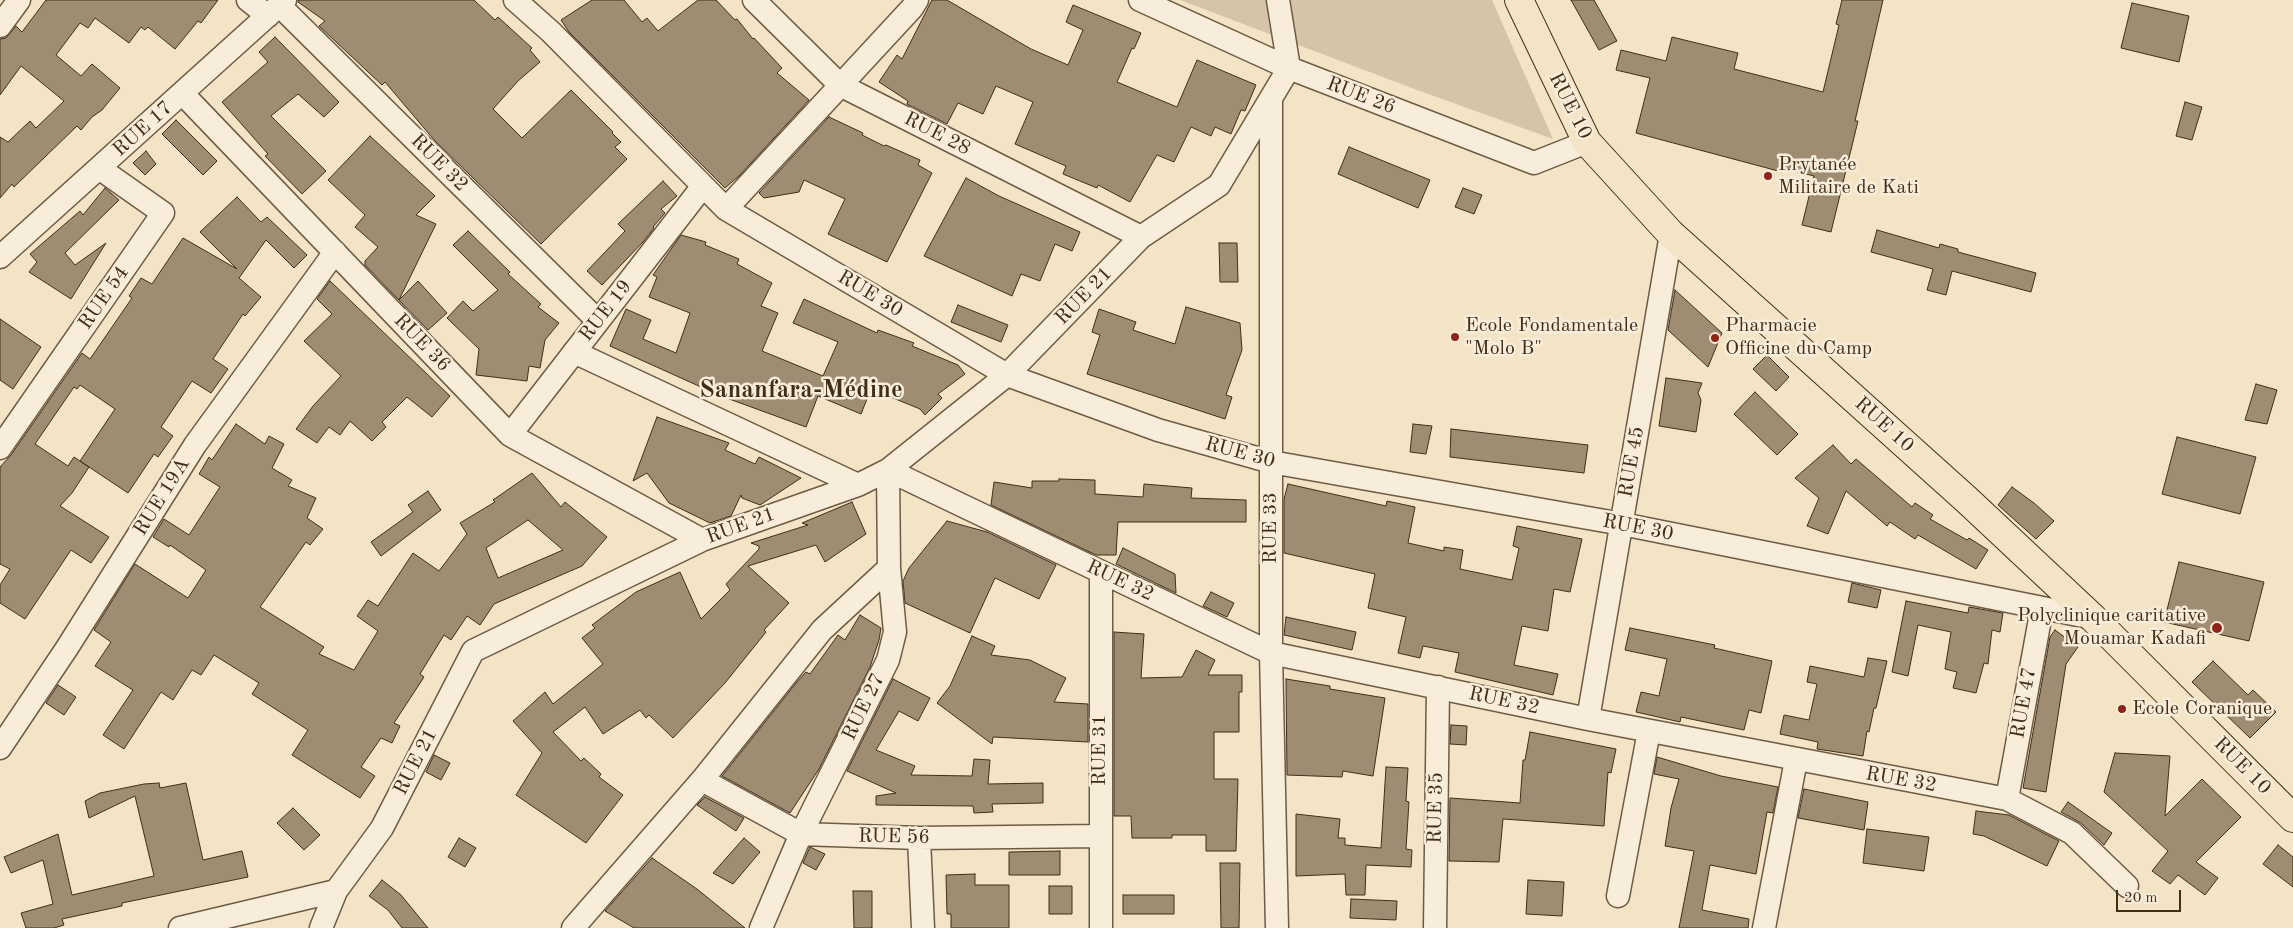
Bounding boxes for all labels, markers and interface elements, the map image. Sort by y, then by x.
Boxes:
street label: RUE 10 [1543,69,1597,143]
street label: RUE 26 [1323,72,1399,120]
street label: RUE 17 [108,96,178,162]
street label: RUE 28 [900,107,974,161]
street label: RUE 32 [405,129,473,197]
place label: Prytanée Militaire de Kati [1778,153,1919,200]
marker: Prytanée Militaire de Kati [1762,170,1774,182]
street label: RUE 54 [74,262,134,334]
street label: RUE 21 [1050,262,1118,330]
street label: RUE 30 [833,265,907,323]
street label: RUE 19 [574,275,638,347]
street label: RUE 36 [388,309,456,377]
place label: Ecole Fondamentale "Molo B" [1465,314,1638,361]
place label: Pharmacie Officine du Camp [1725,314,1872,361]
marker: Ecole Fondamentale "Molo B" [1449,331,1461,343]
marker: Pharmacie Officine du Camp [1709,332,1721,344]
district label: Sananfara-Médine [699,375,903,405]
street label: RUE 10 [1849,392,1919,458]
street label: RUE 45 [1614,425,1650,499]
street label: RUE 30 [1202,432,1278,474]
street label: RUE 19A [129,454,195,540]
street label: RUE 33 [1259,492,1283,564]
street label: RUE 21 [703,502,779,550]
street label: RUE 30 [1600,509,1676,547]
street label: RUE 32 [1082,555,1158,607]
place label: Polyclinique caritative Mouamar Kadafi [2017,604,2206,651]
marker: Polyclinique caritative Mouamar Kadafi [2210,621,2224,635]
street label: RUE 47 [2006,666,2042,740]
street label: RUE 27 [837,669,891,745]
street label: RUE 32 [1466,682,1542,720]
place label: Ecole Coranique [2132,697,2272,721]
marker: Ecole Coranique [2116,703,2128,715]
street label: RUE 31 [1088,714,1112,786]
street label: RUE 21 [389,725,443,799]
street label: RUE 10 [2208,732,2276,800]
street label: RUE 32 [1864,762,1938,798]
street label: RUE 35 [1423,772,1449,844]
street label: RUE 56 [858,824,930,850]
scale bar [2118,880,2183,912]
text: 20 m [2124,891,2158,906]

